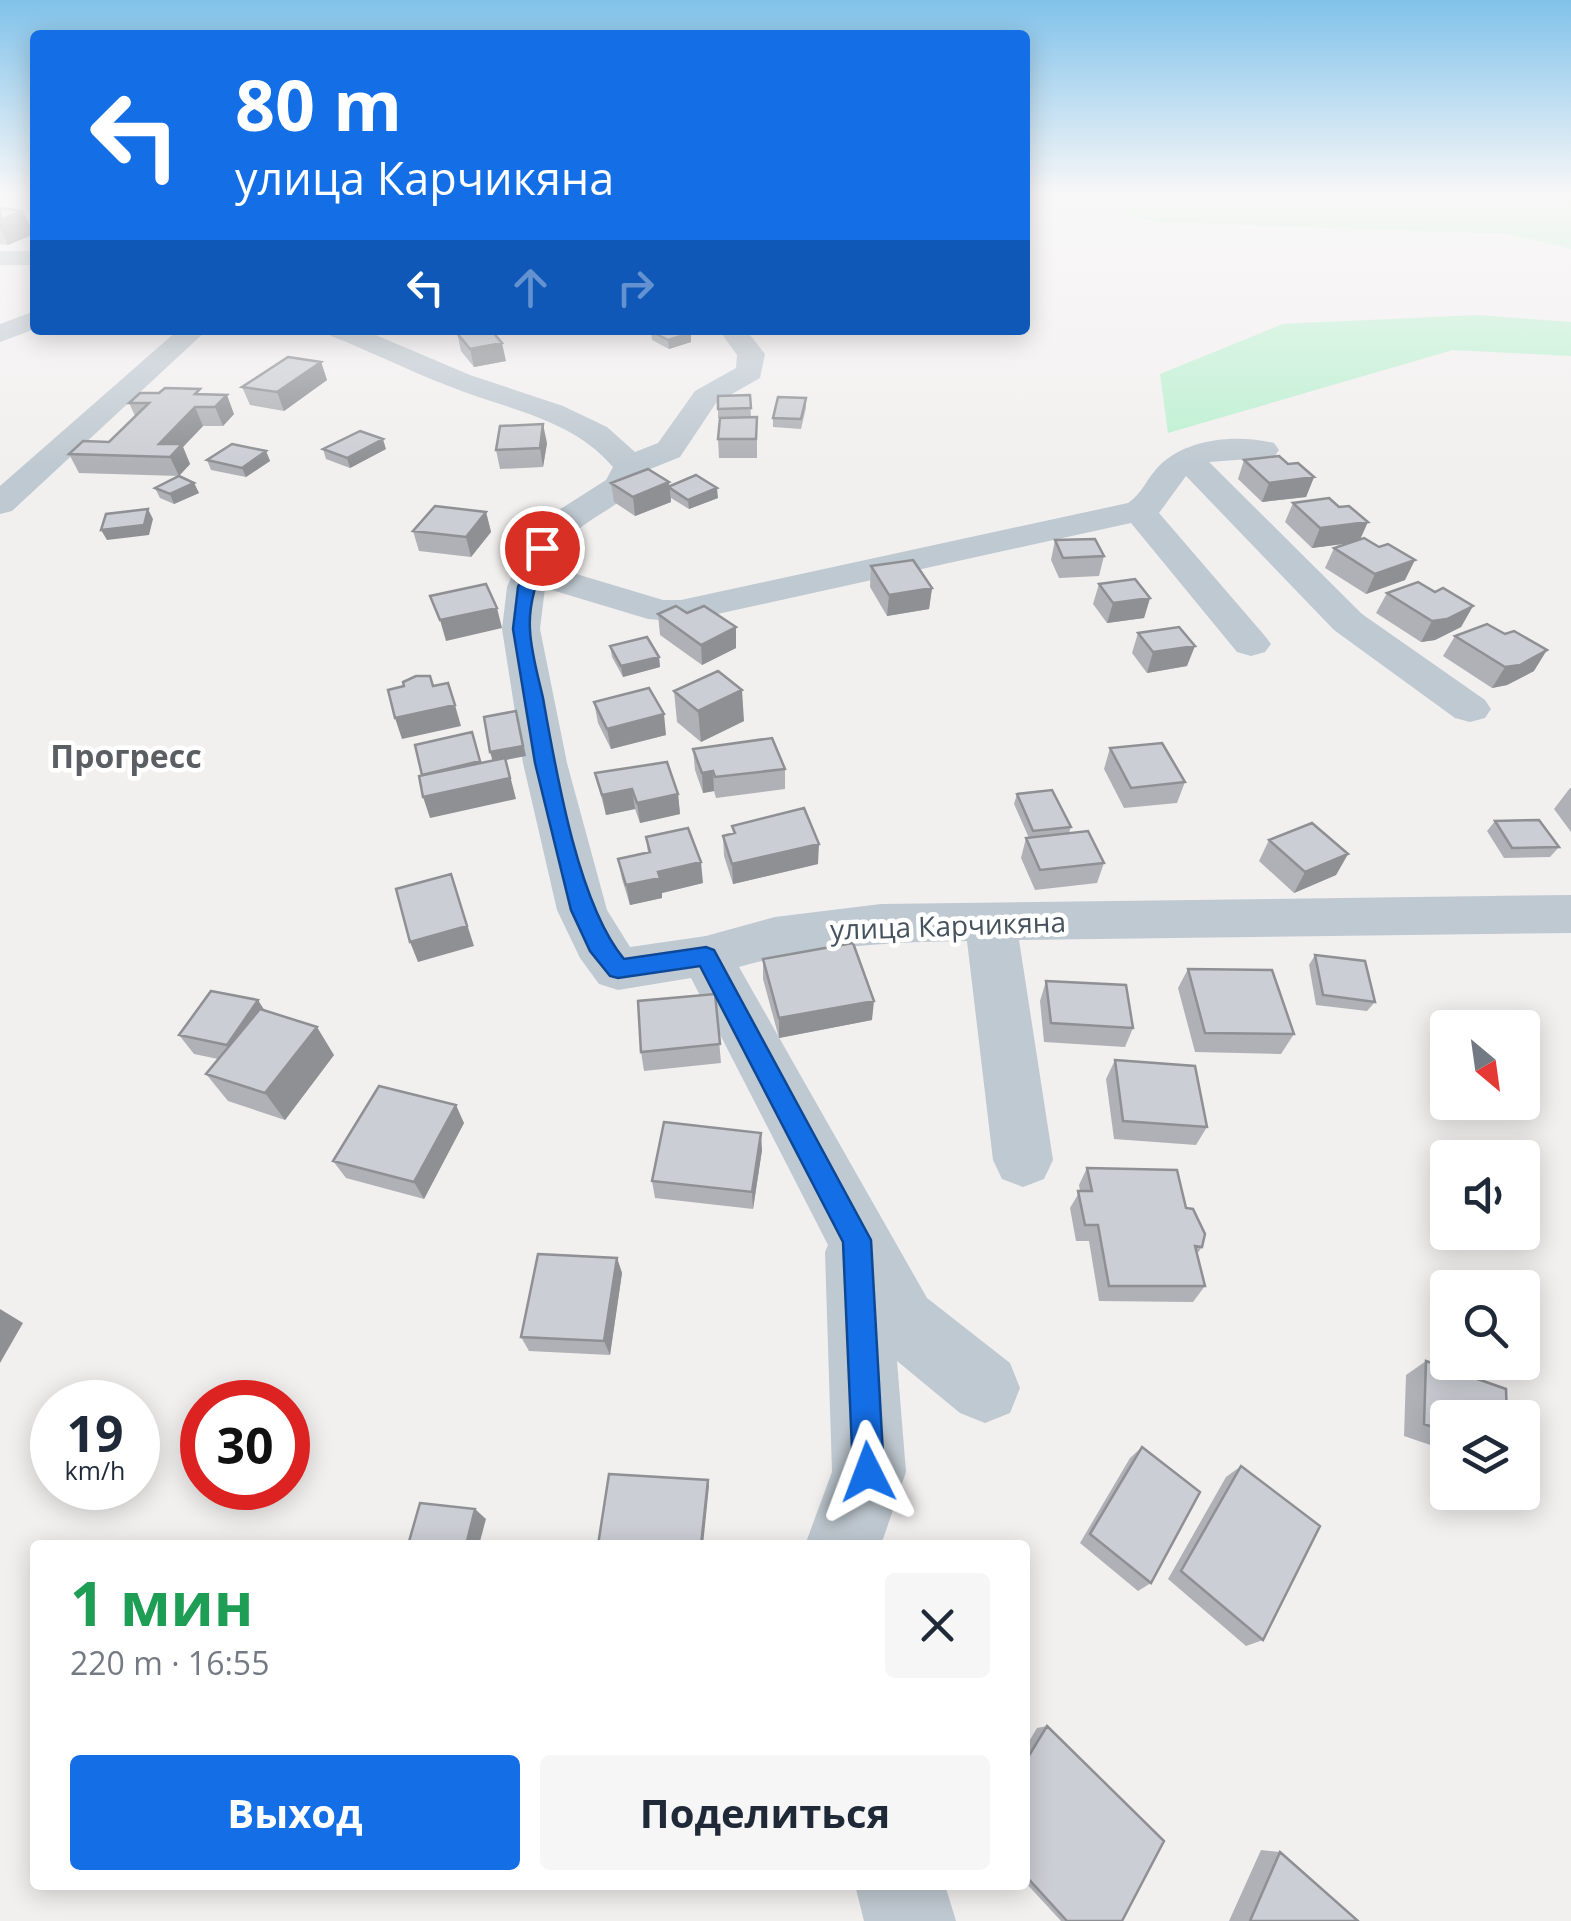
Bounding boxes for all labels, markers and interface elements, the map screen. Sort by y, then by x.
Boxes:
text: 80 m [235,56,402,152]
icon: left [70,70,200,200]
text: улица Карчикяна [235,147,614,208]
icon: left [398,260,453,315]
icon: ahead [503,260,558,315]
icon: right [608,260,663,315]
pin [500,506,585,591]
icon: arrive [515,521,570,576]
district label: Прогресс [50,734,202,777]
street label: улица Карчикяна [829,902,1067,948]
north arrow [1430,1010,1540,1120]
map controls [1430,1010,1540,1510]
button: sound [1430,1140,1540,1250]
button: search [1430,1270,1540,1380]
speed limit sign: 30 [180,1380,310,1510]
text: 19 [66,1399,124,1467]
button: layers [1430,1400,1540,1510]
position arrow [816,1420,920,1524]
text: km/h [65,1453,125,1487]
text: 1 мин [70,1562,254,1644]
button: close [885,1573,990,1678]
text: 220 m · 16:55 [70,1641,269,1684]
button: Выход [70,1755,520,1870]
button: Поделиться [540,1755,990,1870]

